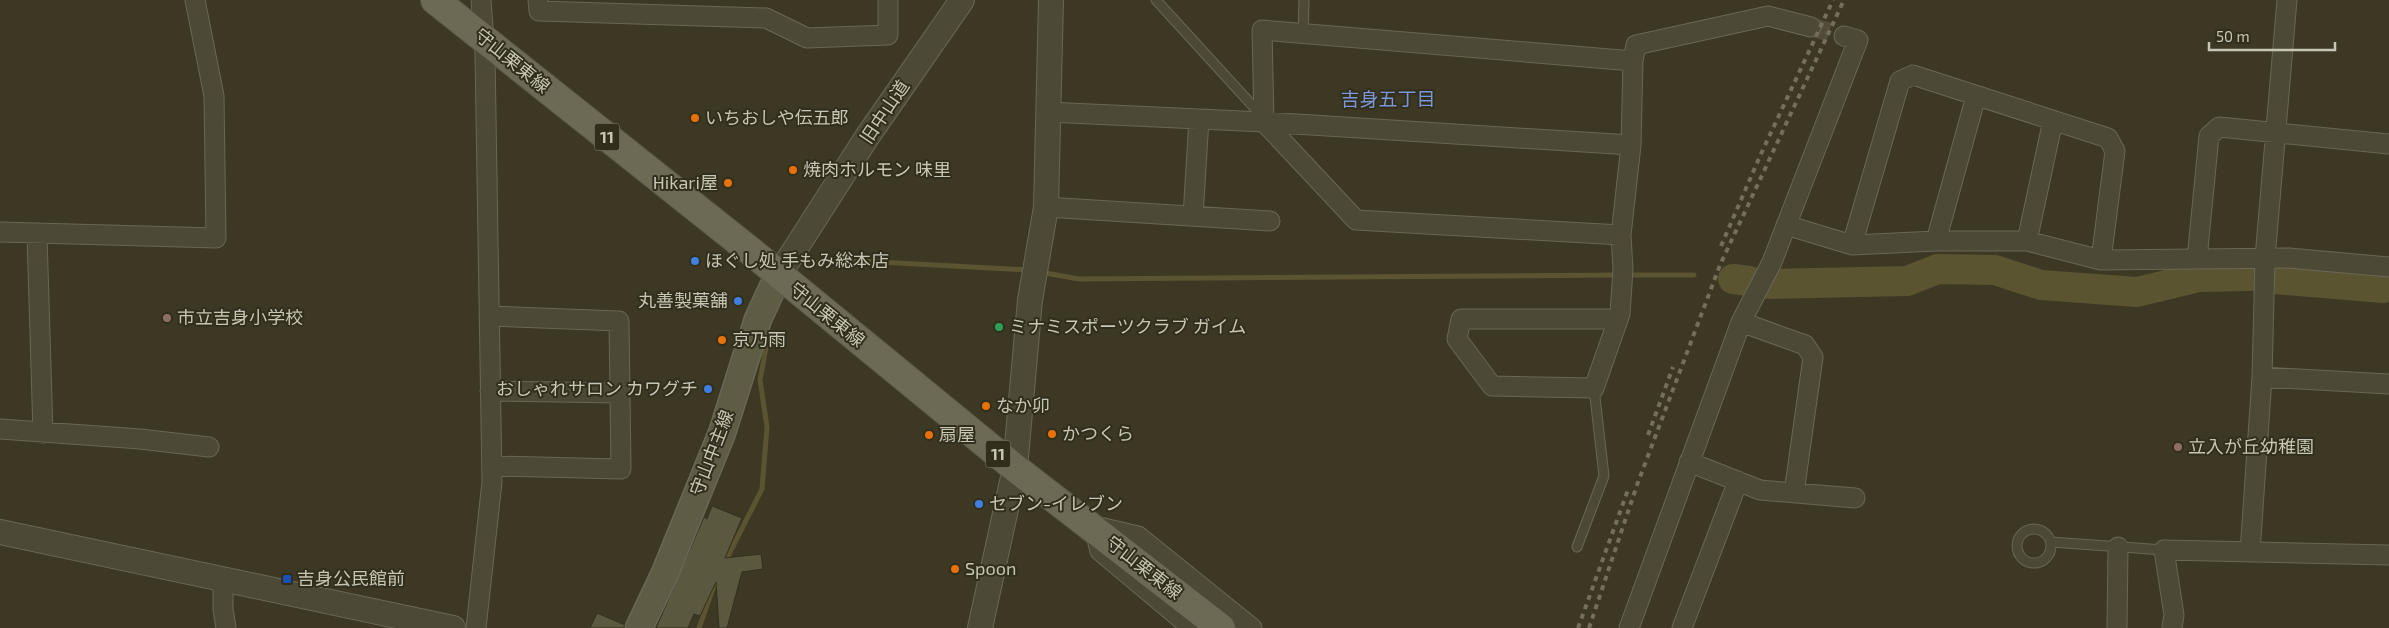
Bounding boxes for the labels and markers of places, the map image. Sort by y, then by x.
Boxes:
place label: いちおしや伝五郎 [705,106,849,128]
marker: いちおしや伝五郎 [689,112,701,124]
place label: 焼肉ホルモン 味里 [803,158,951,180]
marker: 焼肉ホルモン 味里 [787,164,799,176]
place label: Hikari屋 [653,171,718,193]
marker: Hikari屋 [722,177,734,189]
place label: ほぐし処 手もみ総本店 [705,249,889,271]
marker: ほぐし処 手もみ総本店 [689,255,701,267]
place label: 丸善製菓舗 [638,289,728,311]
marker: 丸善製菓舗 [732,295,744,307]
place label: 市立吉身小学校 [177,306,303,328]
marker: 市立吉身小学校 [161,312,173,324]
place label: ミナミスポーツクラブ ガイム [1009,315,1246,337]
marker: ミナミスポーツクラブ ガイム [993,321,1005,333]
place label: 京乃雨 [732,328,786,350]
marker: 京乃雨 [716,334,728,346]
place label: おしゃれサロン カワグチ [496,377,698,399]
marker: おしゃれサロン カワグチ [702,383,714,395]
place label: なか卯 [996,394,1050,416]
marker: なか卯 [980,400,992,412]
place label: かつくら [1062,422,1134,444]
place label: 扇屋 [939,423,975,445]
marker: かつくら [1046,428,1058,440]
marker: 扇屋 [923,429,935,441]
place label: 立入が丘幼稚園 [2188,435,2314,457]
marker: 立入が丘幼稚園 [2172,441,2184,453]
place label: セブン-イレブン [989,492,1123,514]
marker: セブン-イレブン [973,498,985,510]
place label: Spoon [965,557,1016,579]
marker: Spoon [949,563,961,575]
place label: 吉身公民館前 [297,567,405,589]
marker: 吉身公民館前 [281,573,293,585]

